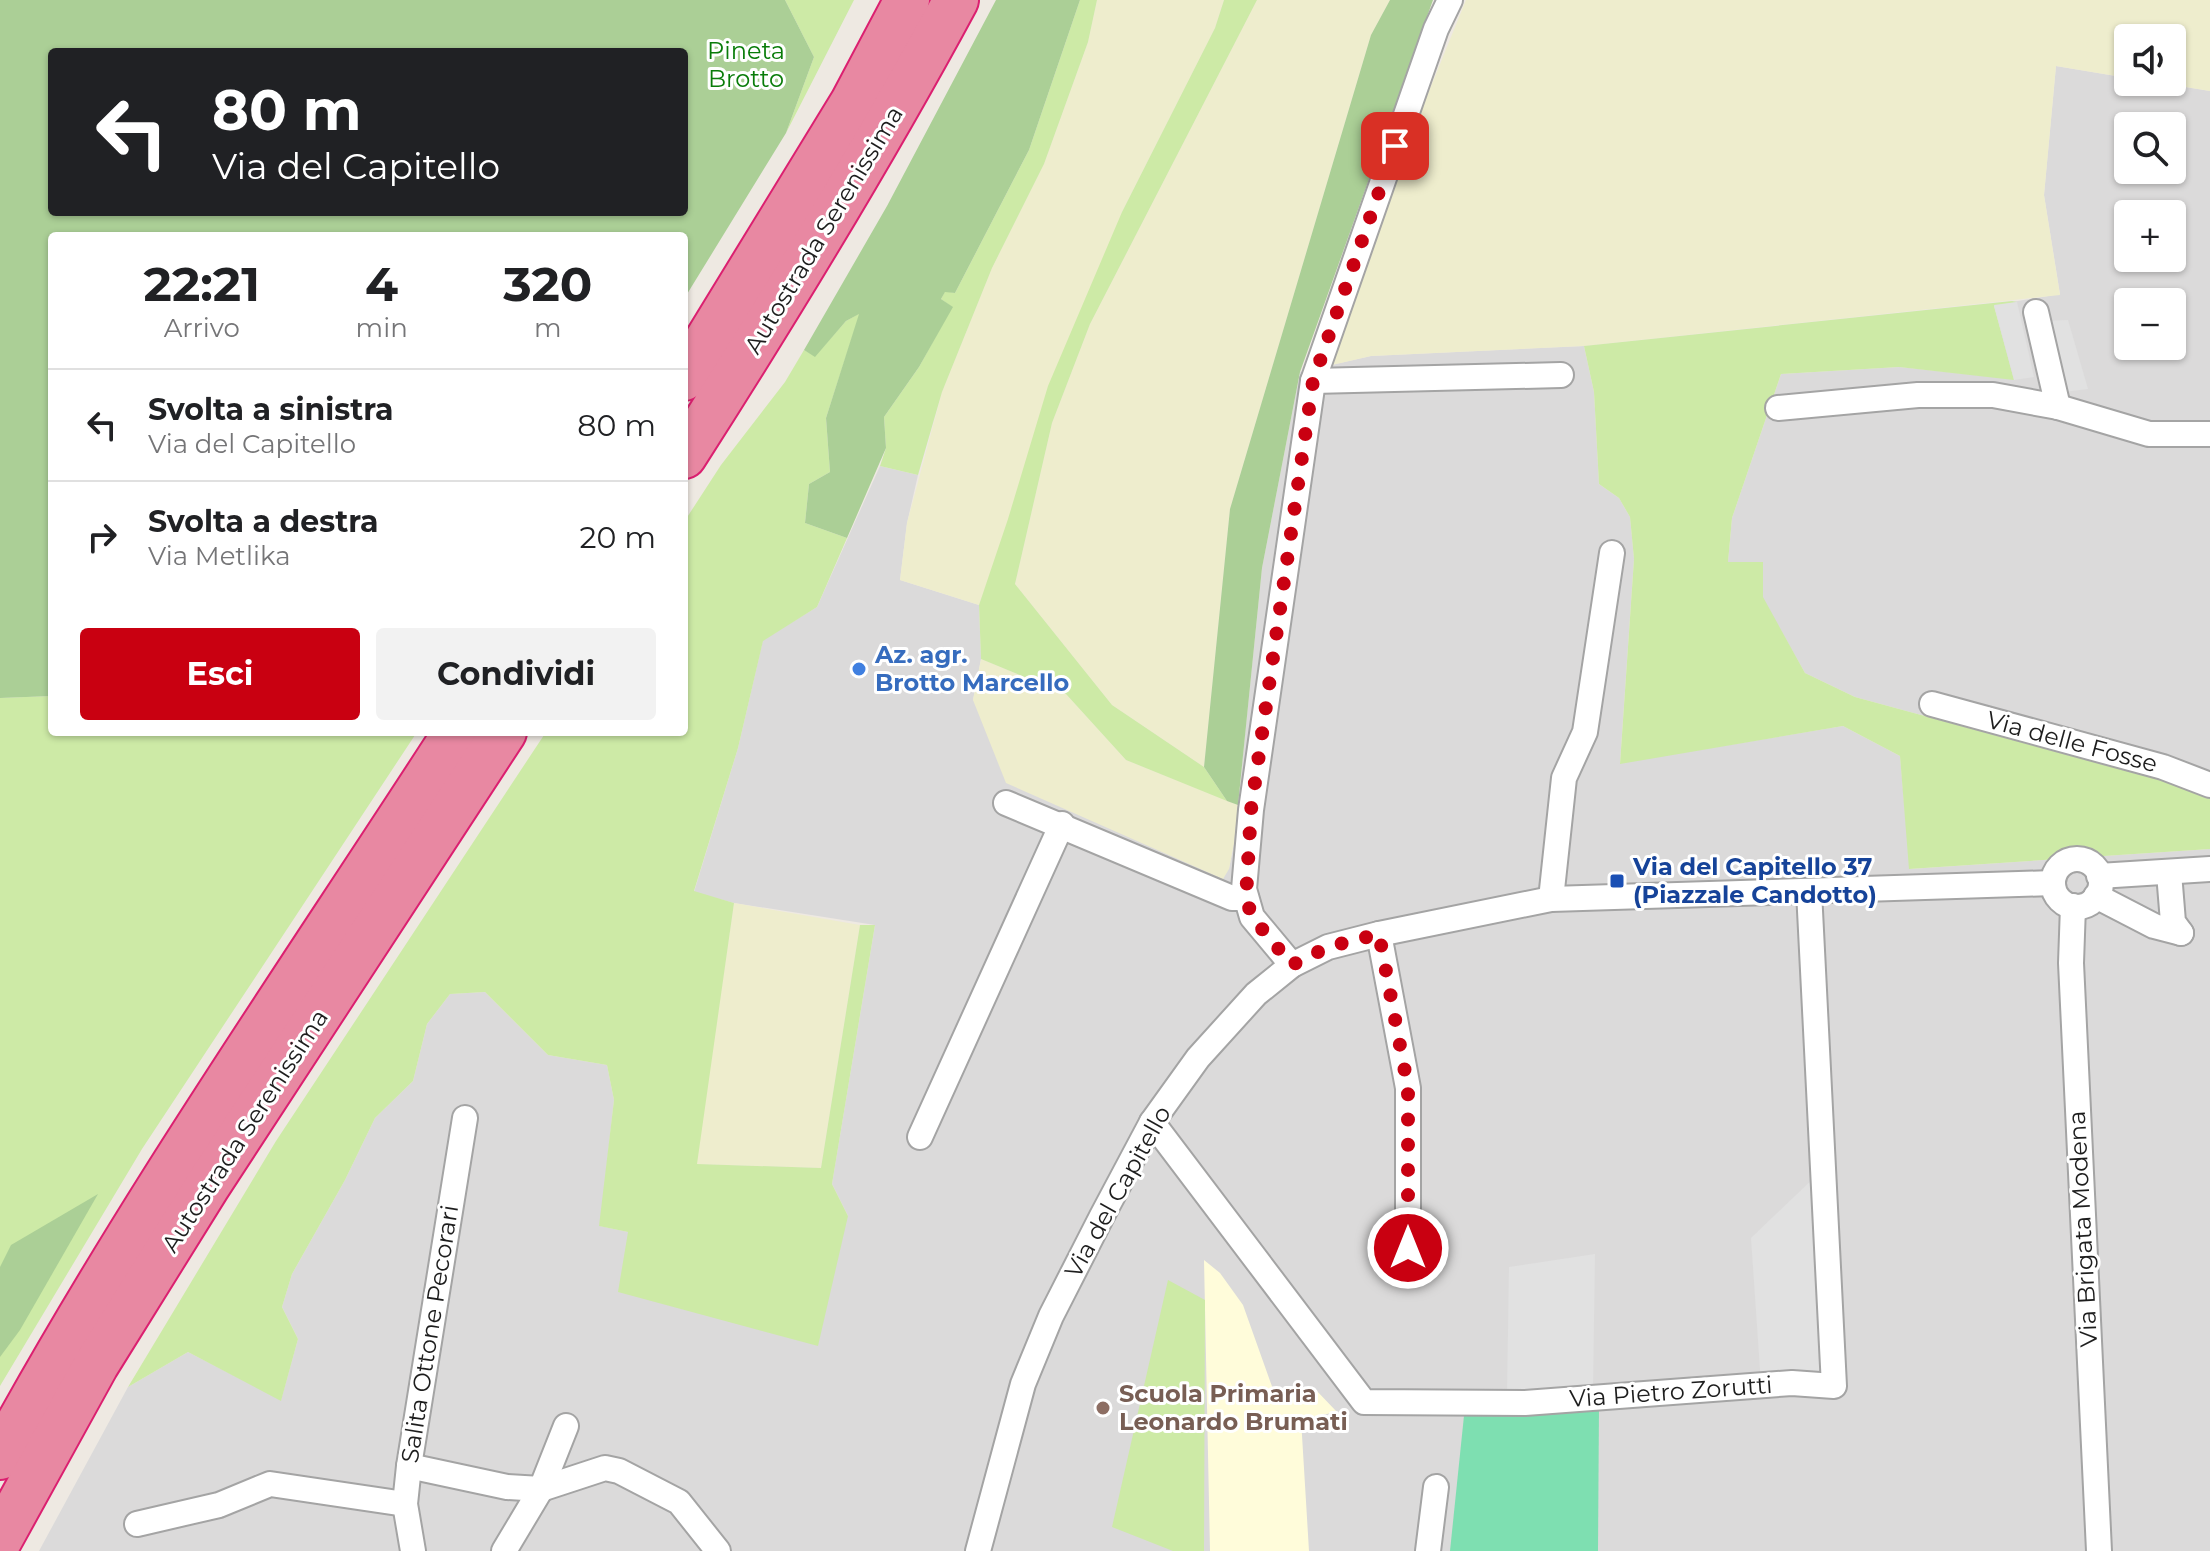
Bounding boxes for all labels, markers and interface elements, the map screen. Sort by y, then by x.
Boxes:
map controls [2114,24,2186,360]
button: sound [2114,24,2186,96]
park label: Pineta Brotto [707,36,785,93]
text: 80 m [212,76,362,144]
icon: left [80,80,184,184]
street label: Autostrada Serenissima [738,101,909,359]
pin [1361,112,1429,180]
button: search [2114,112,2186,184]
icon: arrive [1373,124,1417,168]
text: Via del Capitello [212,144,500,188]
button: + [2114,200,2186,272]
text: 22:21 [144,255,260,313]
text: 4 [365,255,398,313]
text: 320 [503,255,592,313]
button: − [2114,288,2186,360]
text: Arrivo [164,312,240,344]
text: min [356,312,408,344]
text: m [534,312,562,344]
text: Svolta a sinistra [148,391,394,428]
icon: left [80,403,124,447]
text: 80 m [577,407,656,444]
text: Via del Capitello [148,428,356,460]
text: Svolta a destra [148,503,378,540]
icon: right [80,515,124,559]
text: 20 m [579,519,656,556]
text: Via Metlika [148,540,291,572]
button: Esci [80,628,360,720]
button: Condividi [376,628,656,720]
place label: Az. agr. Brotto Marcello [874,640,1069,697]
marker: Az. agr. Brotto Marcello [850,660,868,678]
street label: Via delle Fosse [1984,705,2161,778]
place label: Via del Capitello 37 (Piazzale Candotto) [1632,852,1877,909]
marker: Via del Capitello 37 (Piazzale Candotto) [1608,872,1626,890]
street label: Autostrada Serenissima [155,1004,334,1258]
street label: Via del Capitello [1058,1101,1177,1283]
street label: Via Brigata Modena [2062,1110,2103,1348]
street label: Salita Ottone Pecorari [395,1203,464,1465]
position arrow [1366,1206,1450,1290]
street label: Via Pietro Zorutti [1568,1370,1773,1413]
place label: Scuola Primaria Leonardo Brumati [1119,1379,1348,1436]
marker: Scuola Primaria Leonardo Brumati [1094,1399,1112,1417]

